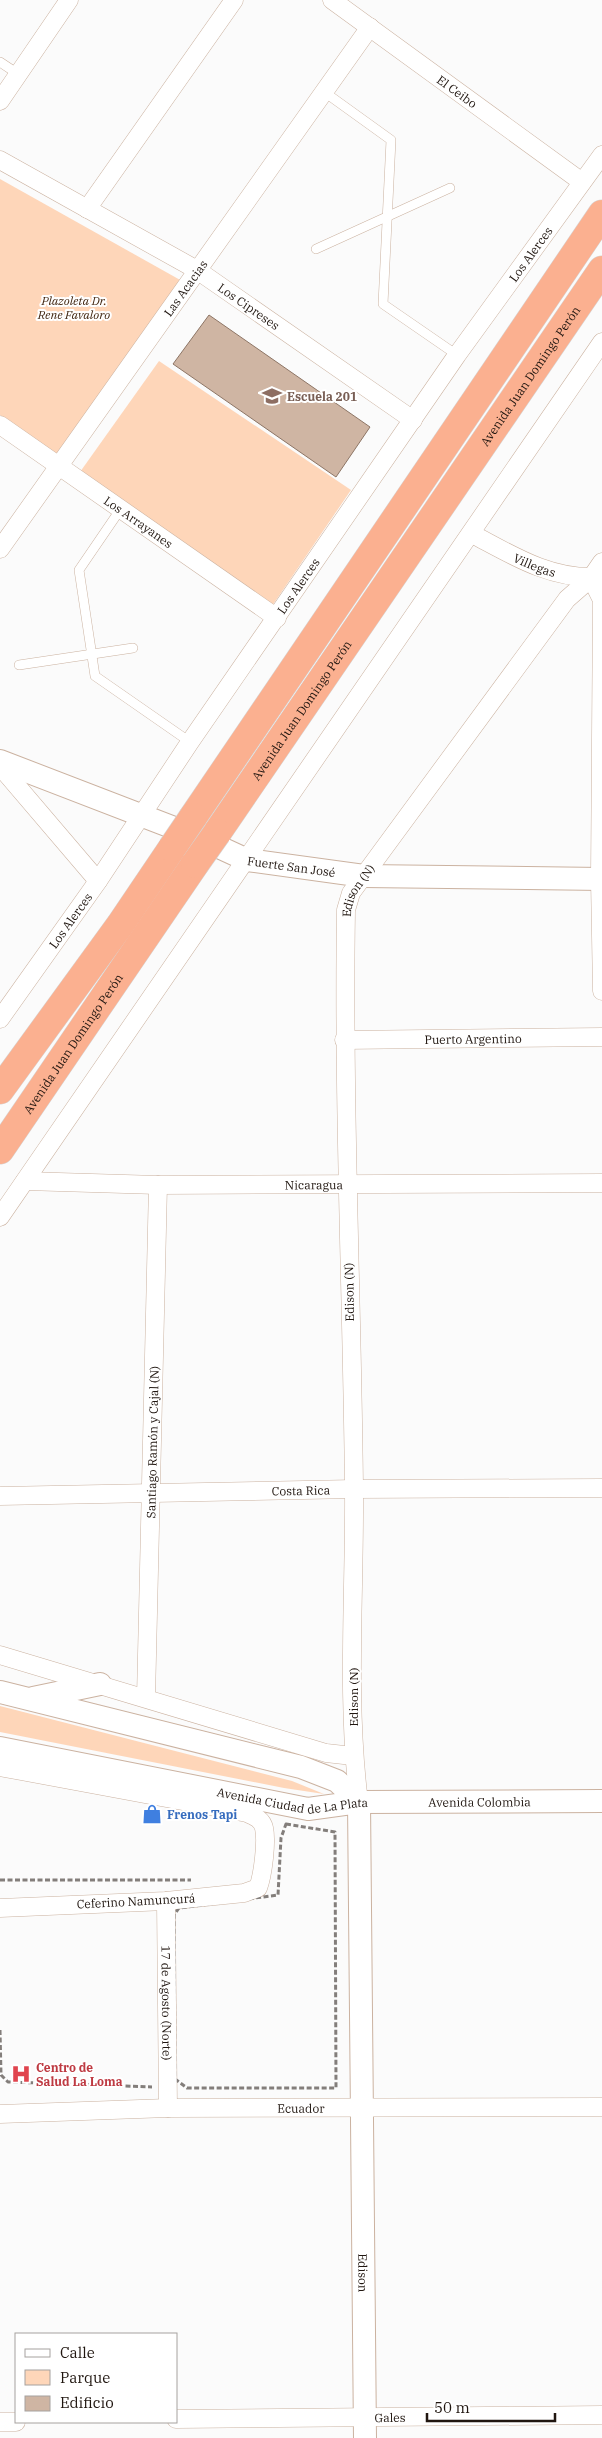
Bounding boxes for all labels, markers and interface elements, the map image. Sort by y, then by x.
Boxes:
street label: El Ceibo [434,72,481,111]
street label: Los Alerces [505,223,555,284]
street label: Las Acacias [160,257,210,319]
street label: Los Cipreses [215,280,283,333]
park label: Plazoleta Dr. Rene Favaloro [37,293,110,322]
street label: Avenida Juan Domingo Perón [477,303,583,449]
school or university icon: Escuela 201 [261,385,283,407]
place label: Escuela 201 [287,389,357,404]
street label: Los Arrayanes [101,492,176,551]
street label: Villegas [511,550,558,580]
street label: Los Alerces [273,555,322,616]
street label: Avenida Juan Domingo Perón [248,637,354,783]
street label: Fuerte San José [247,853,336,880]
street label: Edison (N) [338,861,377,917]
street label: Los Alerces [45,890,95,951]
street label: Avenida Juan Domingo Perón [20,970,126,1116]
street label: Puerto Argentino [424,1030,522,1047]
street label: Nicaragua [285,1177,344,1192]
street label: Edison (N) [341,1262,357,1322]
street label: Santiago Ramón y Cajal (N) [143,1366,161,1518]
street label: Costa Rica [272,1482,331,1498]
street label: Edison (N) [346,1667,361,1726]
street label: Avenida Ciudad de La Plata [216,1784,369,1817]
street label: Avenida Colombia [428,1794,531,1809]
shop icon: Frenos Tapi [141,1803,163,1825]
place label: Frenos Tapi [167,1807,237,1822]
street label: Ceferino Namuncurá [76,1890,196,1912]
street label: 17 de Agosto (Norte) [159,1945,175,2061]
place label: Centro de Salud La Loma [36,2060,123,2089]
hospital icon: Centro de Salud La Loma [10,2063,32,2085]
street label: Ecuador [277,2100,325,2115]
street label: Edison [356,2253,371,2293]
legend [15,2333,178,2423]
text: Calle [60,2343,95,2362]
text: Parque [60,2368,110,2387]
scale bar [427,2390,554,2422]
text: Edificio [60,2393,114,2412]
text: 50 m [434,2398,470,2417]
street label: Gales [374,2409,406,2425]

